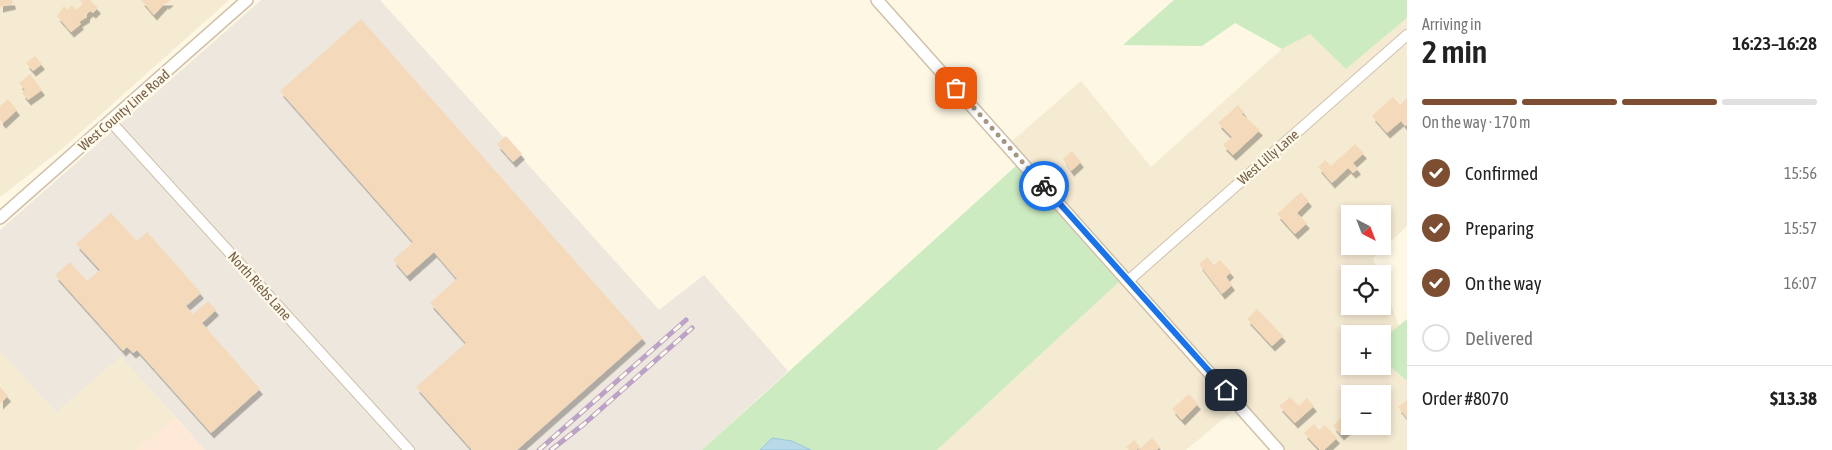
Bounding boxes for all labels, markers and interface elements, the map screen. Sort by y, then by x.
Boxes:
text: Arriving in [1422,15,1482,33]
text: 16:23–16:28 [1732,32,1817,54]
text: 2 min [1422,33,1487,70]
street label: West County Line Road [75,66,173,154]
pin [935,67,977,109]
icon: bag [942,74,970,102]
text: On the way · 170 m [1422,113,1531,131]
street label: West Lilly Lane [1234,126,1302,188]
icon: check [1422,159,1450,187]
courier [1019,161,1069,211]
text: Confirmed [1465,162,1538,184]
text: 15:56 [1784,164,1817,182]
icon: bike [1030,172,1058,200]
north arrow [1341,205,1391,255]
map controls [1341,205,1391,435]
icon: check [1422,214,1450,242]
text: Preparing [1465,217,1534,239]
text: 15:57 [1784,219,1817,237]
street label: North Riebs Lane [225,248,295,324]
button: locate [1341,265,1391,315]
icon: check [1422,269,1450,297]
text: On the way [1465,272,1542,294]
text: 16:07 [1784,274,1817,292]
button: + [1341,325,1391,375]
text: Delivered [1465,327,1533,349]
pin [1205,369,1247,411]
icon: home [1212,376,1240,404]
button: − [1341,385,1391,435]
text: Order #8070 [1422,387,1509,409]
text: $13.38 [1770,387,1817,409]

